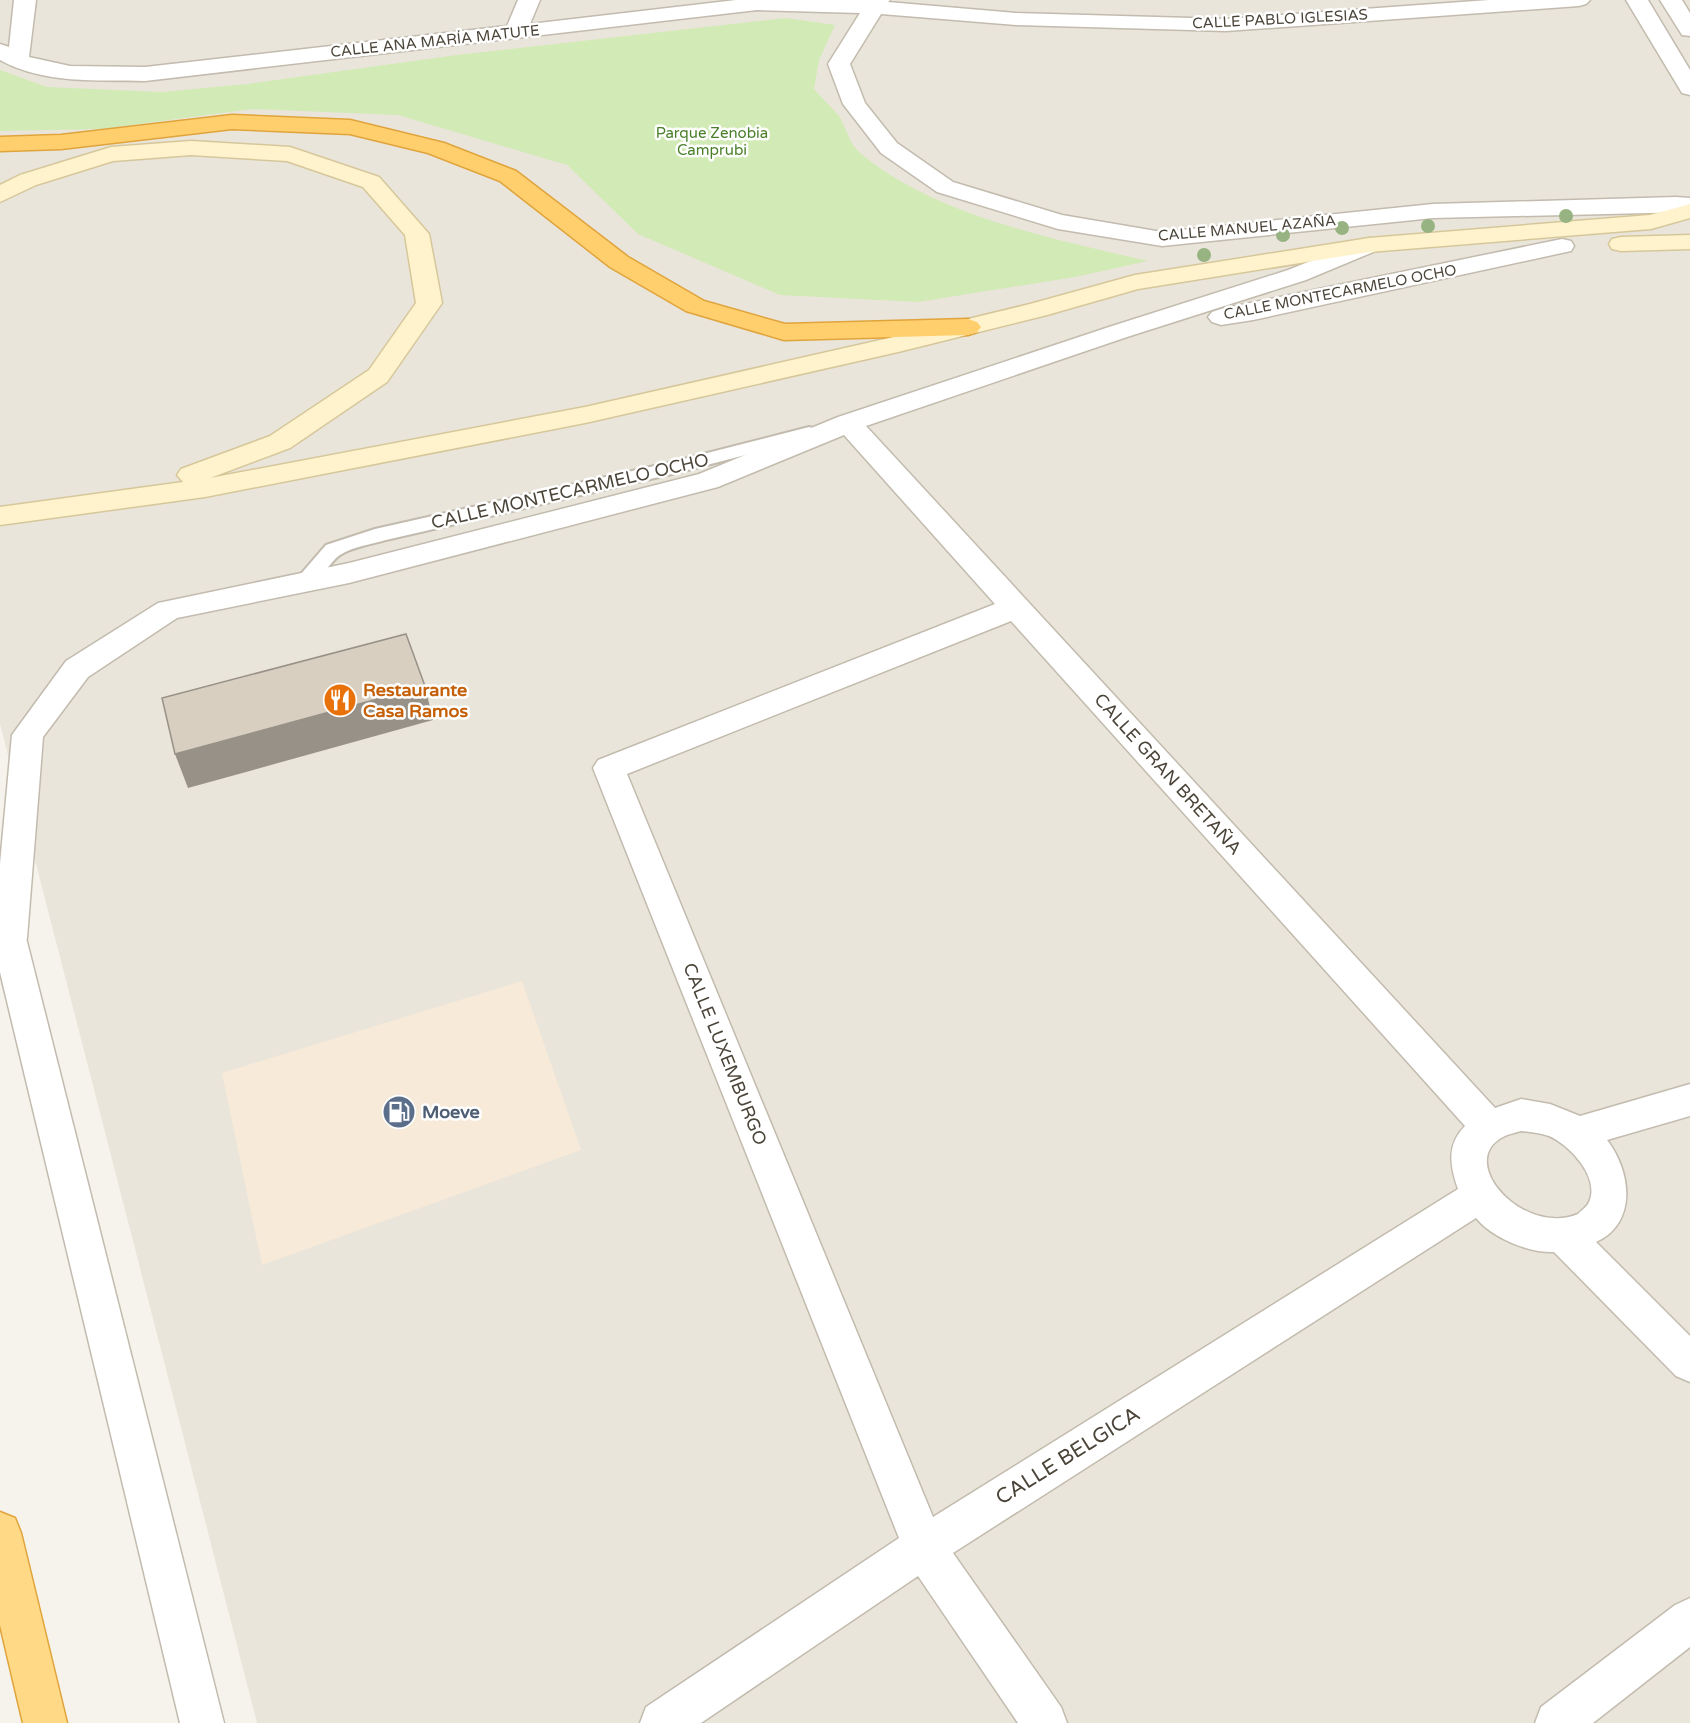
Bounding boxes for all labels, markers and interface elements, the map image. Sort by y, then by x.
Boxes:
street label: CALLE PABLO IGLESIAS [1192,5,1368,33]
street label: CALLE ANA MARÍA MATUTE [329,21,541,61]
park label: Parque Zenobia Camprubi [656,124,768,159]
street label: CALLE MANUEL AZAÑA [1157,211,1337,245]
street label: CALLE MONTECARMELO OCHO [1222,261,1458,323]
street label: CALLE MONTECARMELO OCHO [429,448,711,534]
place label: Restaurante Casa Ramos [363,679,468,722]
restaurant icon: Restaurante Casa Ramos [322,682,358,718]
street label: CALLE GRAN BRETAÑA [1090,689,1246,859]
street label: CALLE LUXEMBURGO [678,960,772,1148]
fuel station icon: Moeve [381,1094,417,1130]
place label: Moeve [422,1101,480,1123]
street label: CALLE BELGICA [991,1402,1145,1510]

